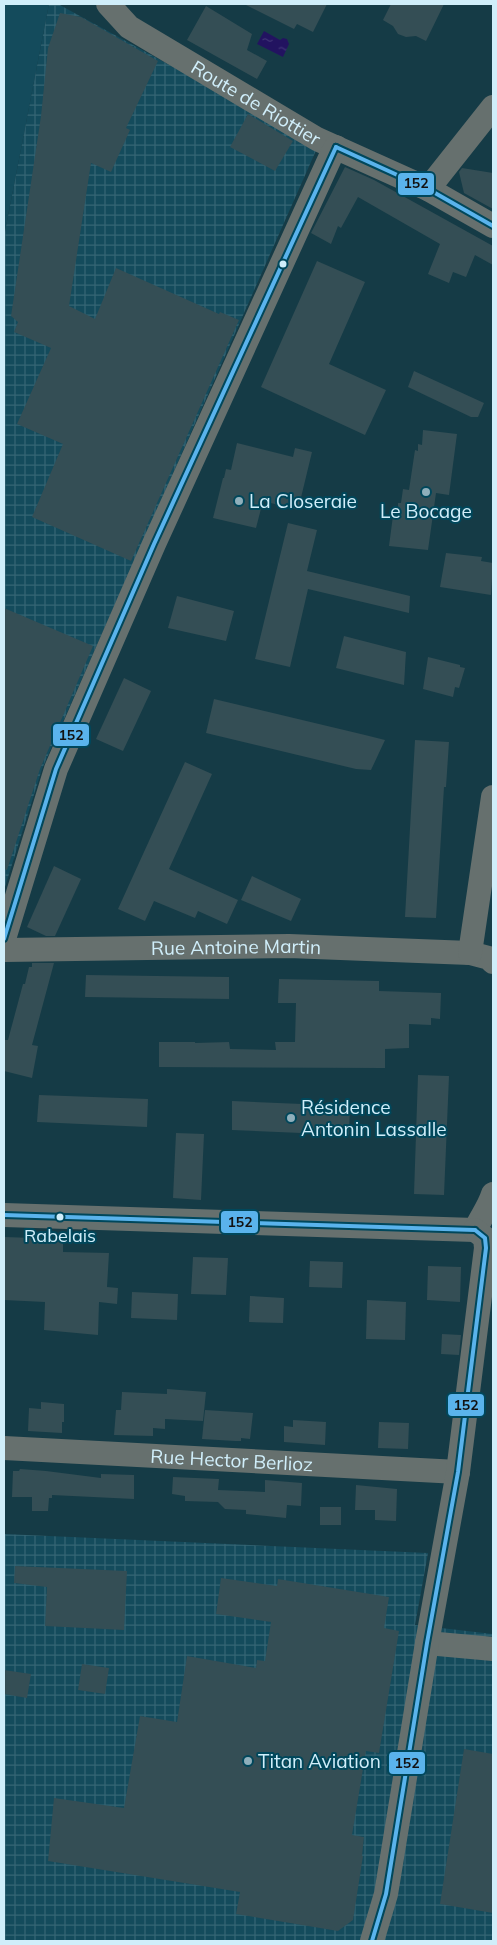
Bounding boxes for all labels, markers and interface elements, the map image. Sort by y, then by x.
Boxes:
street label: Route de Riottier [187,55,325,151]
line badge: 152 [397,172,435,196]
text: 152 [403,174,429,192]
unlabelled marker [278,259,288,269]
marker: Le Bocage [420,486,432,498]
place label: La Closeraie [249,489,357,513]
marker: La Closeraie [233,495,245,507]
place label: Le Bocage [380,499,472,523]
line badge: 152 [52,723,90,747]
text: 152 [58,726,84,744]
street label: Rue Antoine Martin [151,934,322,960]
place label: Résidence Antonin Lassalle [301,1095,447,1141]
marker: Résidence Antonin Lassalle [285,1112,297,1124]
line badge: 152 [220,1210,259,1234]
marker: Rabelais [55,1212,65,1222]
text: 152 [227,1213,253,1231]
place label: Rabelais [24,1224,96,1247]
line badge: 152 [447,1393,485,1417]
text: 152 [453,1396,479,1414]
street label: Rue Hector Berlioz [150,1444,314,1476]
place label: Titan Aviation [258,1749,381,1773]
line badge: 152 [388,1751,426,1775]
text: 152 [394,1754,420,1772]
marker: Titan Aviation [242,1755,254,1767]

